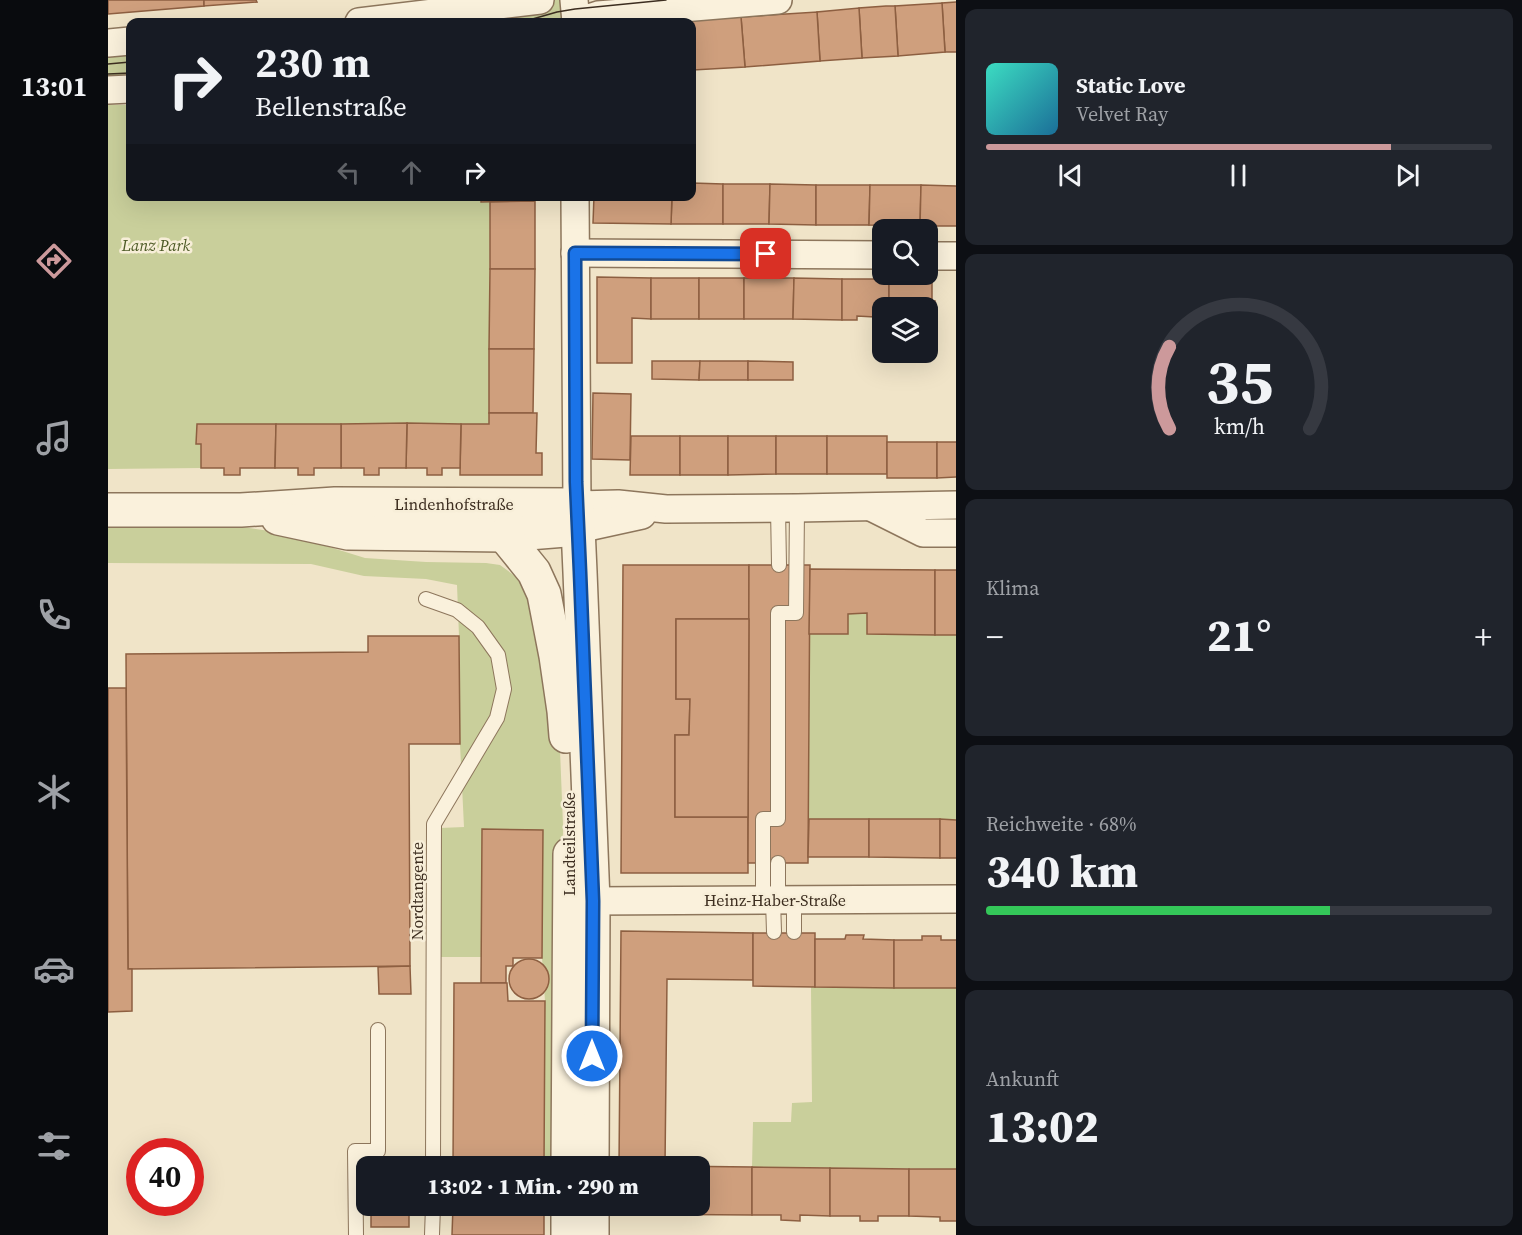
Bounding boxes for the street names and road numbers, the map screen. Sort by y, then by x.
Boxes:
street label: Lindenhofstraße [394,493,514,515]
street label: Landteilstraße [558,792,580,896]
street label: Nordtangente [406,842,428,940]
street label: Heinz-Haber-Straße [704,889,846,911]

